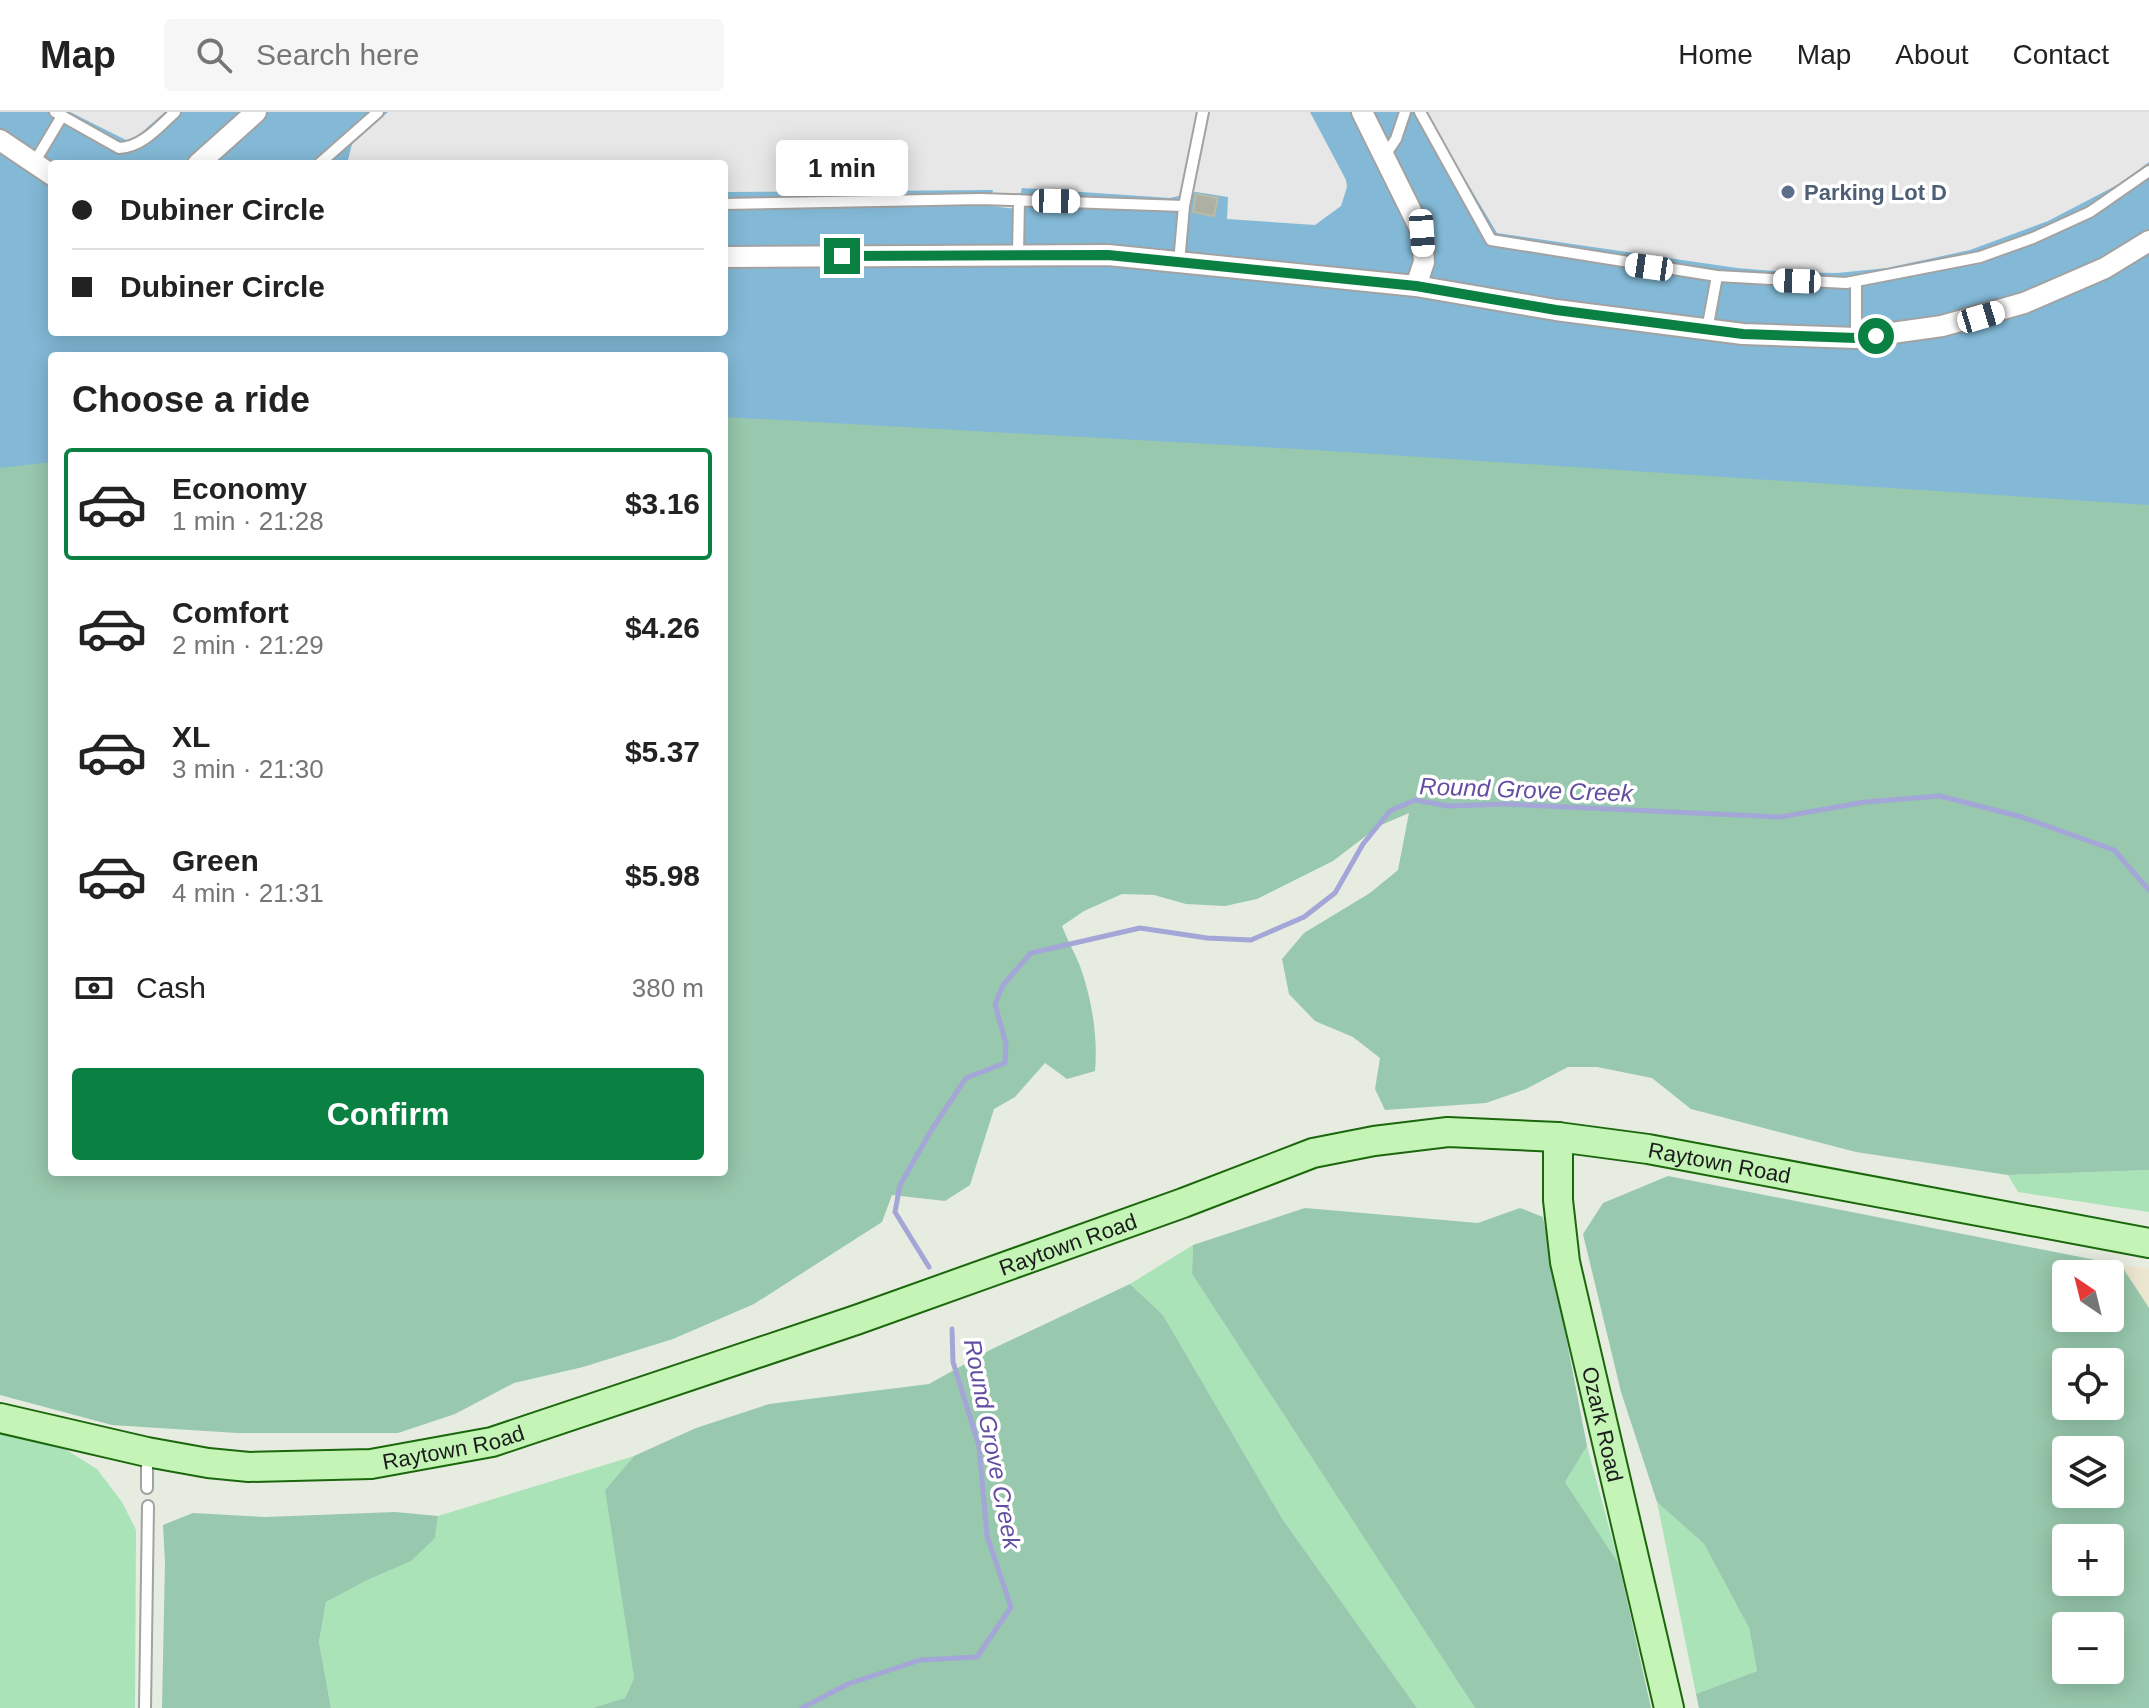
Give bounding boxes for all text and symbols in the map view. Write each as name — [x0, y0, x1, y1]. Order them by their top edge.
search box — [164, 19, 724, 91]
icon: search — [192, 33, 236, 77]
text: Map — [40, 34, 116, 76]
text: Search here — [256, 38, 419, 71]
text: Home — [1678, 39, 1753, 70]
text: Map — [1797, 39, 1851, 70]
text: About — [1895, 39, 1969, 70]
text: Contact — [2013, 39, 2109, 70]
callout: 1 min — [776, 140, 908, 196]
text: 1 min — [808, 153, 876, 183]
place label: Parking Lot D — [1804, 180, 1947, 205]
marker: Parking Lot D — [1779, 183, 1797, 201]
car — [1032, 189, 1080, 213]
text: Dubiner Circle — [120, 193, 325, 226]
car — [1408, 208, 1436, 258]
route end — [824, 238, 860, 274]
car — [1624, 252, 1674, 282]
car — [1773, 268, 1821, 294]
text: Dubiner Circle — [120, 270, 325, 303]
car — [1955, 299, 2007, 335]
route start — [1858, 318, 1894, 354]
text: Choose a ride — [72, 379, 310, 420]
icon: car — [76, 468, 148, 540]
text: Economy — [172, 472, 307, 505]
text: $3.16 — [625, 487, 700, 520]
text: 1 min · 21:28 — [172, 506, 324, 536]
icon: car — [76, 592, 148, 664]
text: Comfort — [172, 596, 289, 629]
text: $4.26 — [625, 611, 700, 644]
text: 2 min · 21:29 — [172, 630, 324, 660]
icon: car — [76, 716, 148, 788]
text: XL — [172, 720, 210, 753]
text: $5.37 — [625, 735, 700, 768]
text: 3 min · 21:30 — [172, 754, 324, 784]
water label: Round Grove Creek — [1419, 772, 1635, 807]
icon: car — [76, 840, 148, 912]
text: Green — [172, 844, 259, 877]
text: $5.98 — [625, 859, 700, 892]
text: 4 min · 21:31 — [172, 878, 324, 908]
icon: cash — [72, 966, 116, 1010]
text: Cash — [136, 971, 206, 1004]
text: 380 m — [632, 973, 704, 1003]
button: Confirm — [72, 1068, 704, 1160]
street label: Raytown Road — [1646, 1137, 1793, 1189]
street label: Raytown Road — [996, 1209, 1140, 1281]
north arrow — [2052, 1260, 2124, 1332]
map controls — [2052, 1260, 2124, 1684]
water label: Round Grove Creek — [959, 1337, 1026, 1553]
button: locate — [2052, 1348, 2124, 1420]
street label: Ozark Road — [1577, 1364, 1628, 1484]
street label: Raytown Road — [380, 1420, 528, 1475]
button: layers — [2052, 1436, 2124, 1508]
button: + — [2052, 1524, 2124, 1596]
button: − — [2052, 1612, 2124, 1684]

